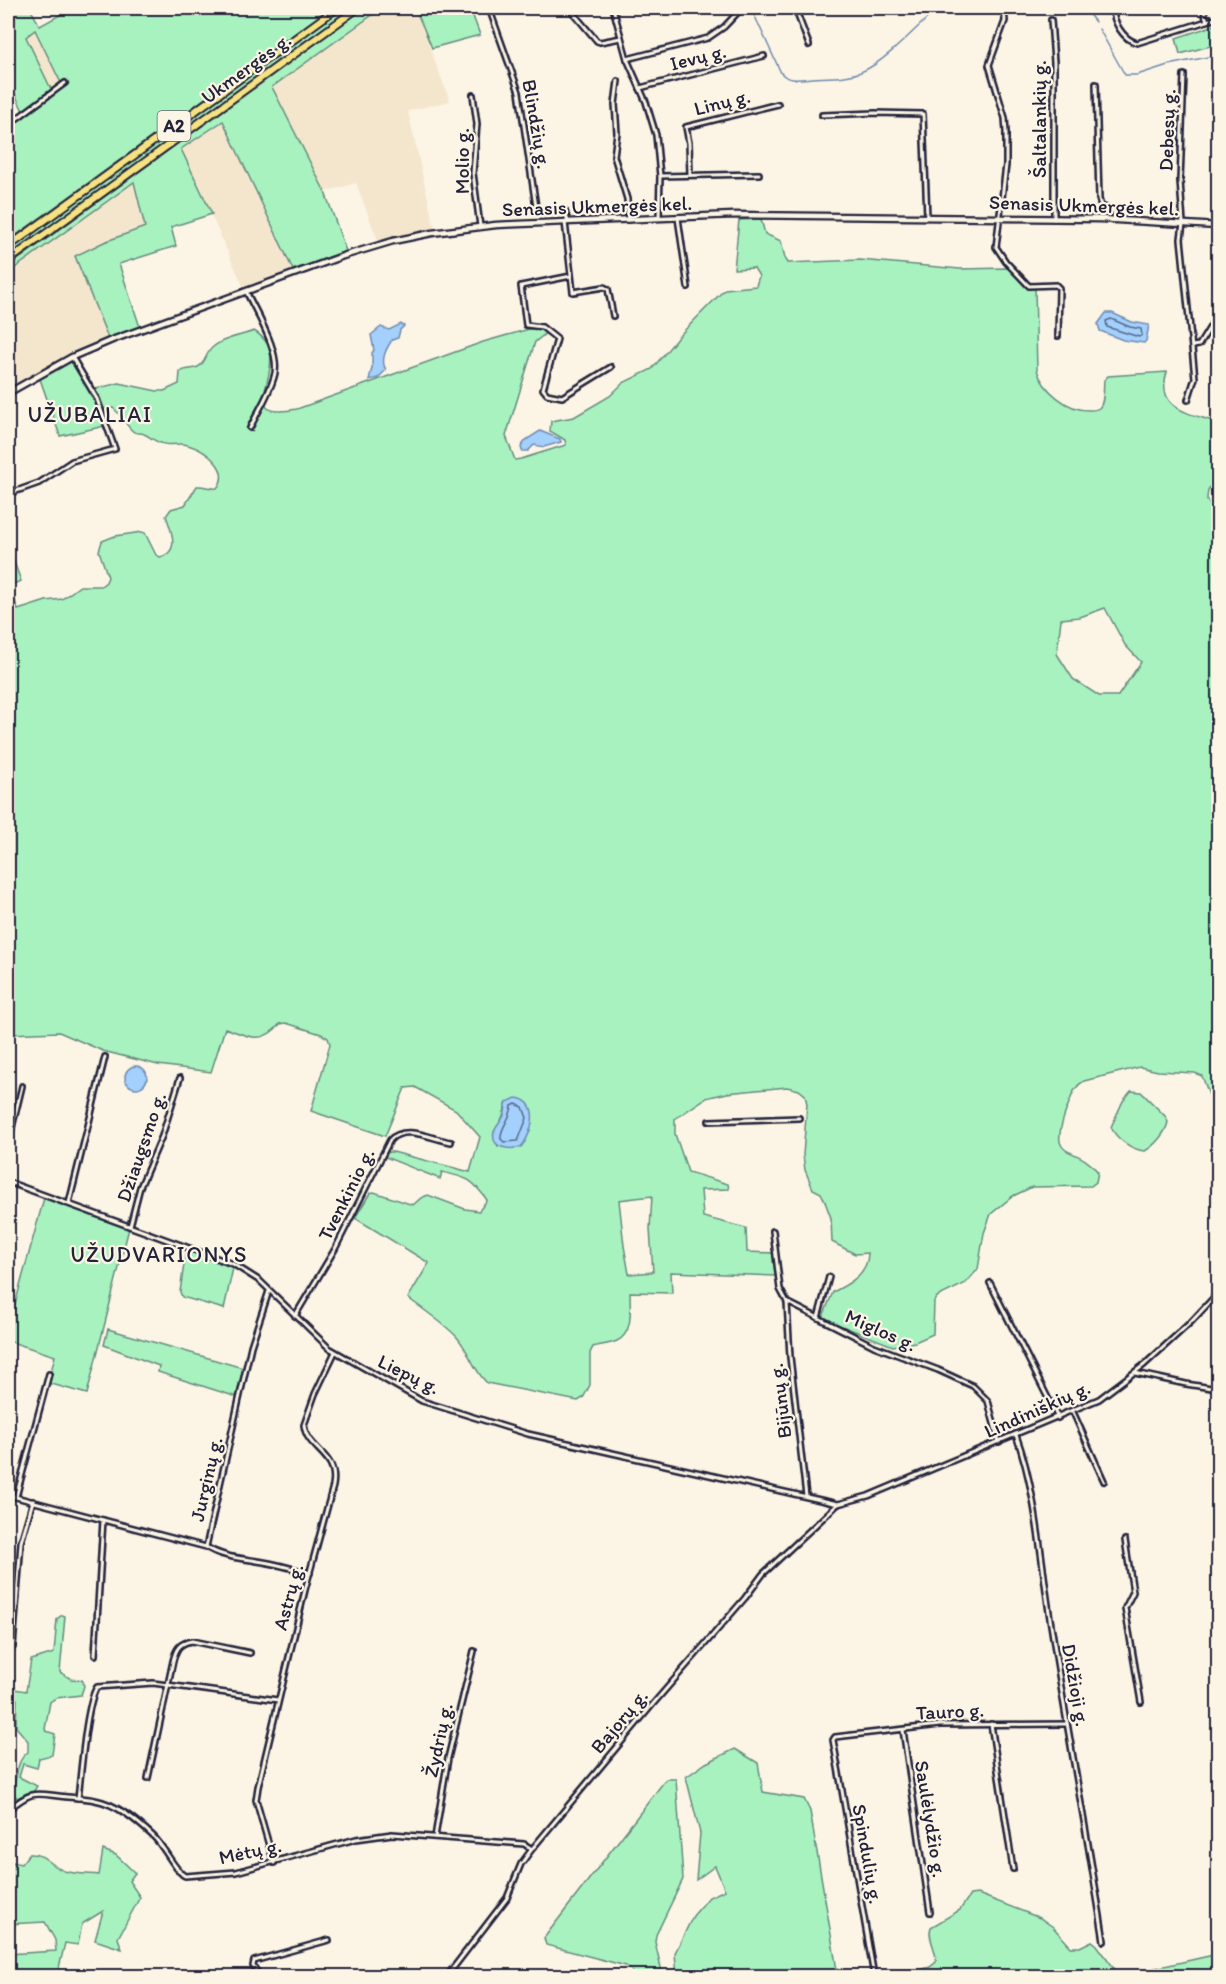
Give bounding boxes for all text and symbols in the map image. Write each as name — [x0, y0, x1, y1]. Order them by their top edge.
street label: Ukmergės g. — [196, 27, 296, 109]
street label: Ievų g. — [667, 38, 729, 76]
street label: Šaltalankių g. — [1027, 60, 1051, 178]
street label: Blindžių g. — [517, 77, 557, 171]
street label: Linų g. — [691, 83, 753, 121]
street label: Debesų g. — [1154, 88, 1180, 172]
road number: A2 — [158, 111, 190, 141]
street label: Molio g. — [450, 128, 474, 194]
street label: Senasis Ukmergės kel. — [989, 190, 1179, 220]
street label: Senasis Ukmergės kel. — [502, 191, 692, 221]
district label: UŽUBALIAI — [27, 401, 153, 428]
street label: Džiaugsmo g. — [111, 1089, 171, 1205]
street label: Tvenkinio g. — [313, 1144, 379, 1244]
district label: UŽUDVARIONYS — [70, 1241, 248, 1268]
street label: Miglos g. — [842, 1304, 920, 1356]
street label: Liepų g. — [374, 1349, 444, 1399]
street label: Bijūnų g. — [763, 1362, 797, 1440]
street label: Lindiniškių g. — [980, 1375, 1094, 1443]
street label: Jurginų g. — [185, 1434, 227, 1524]
street label: Astrų g. — [268, 1561, 308, 1633]
street label: Didžioji g. — [1057, 1642, 1095, 1728]
street label: Bajorų g. — [585, 1684, 653, 1758]
street label: Tauro g. — [915, 1697, 985, 1725]
street label: Žydrių g. — [418, 1701, 458, 1779]
street label: Saulėlydžio g. — [910, 1759, 952, 1879]
street label: Spindulių g. — [847, 1802, 889, 1906]
street label: Mėtų g. — [216, 1833, 284, 1869]

